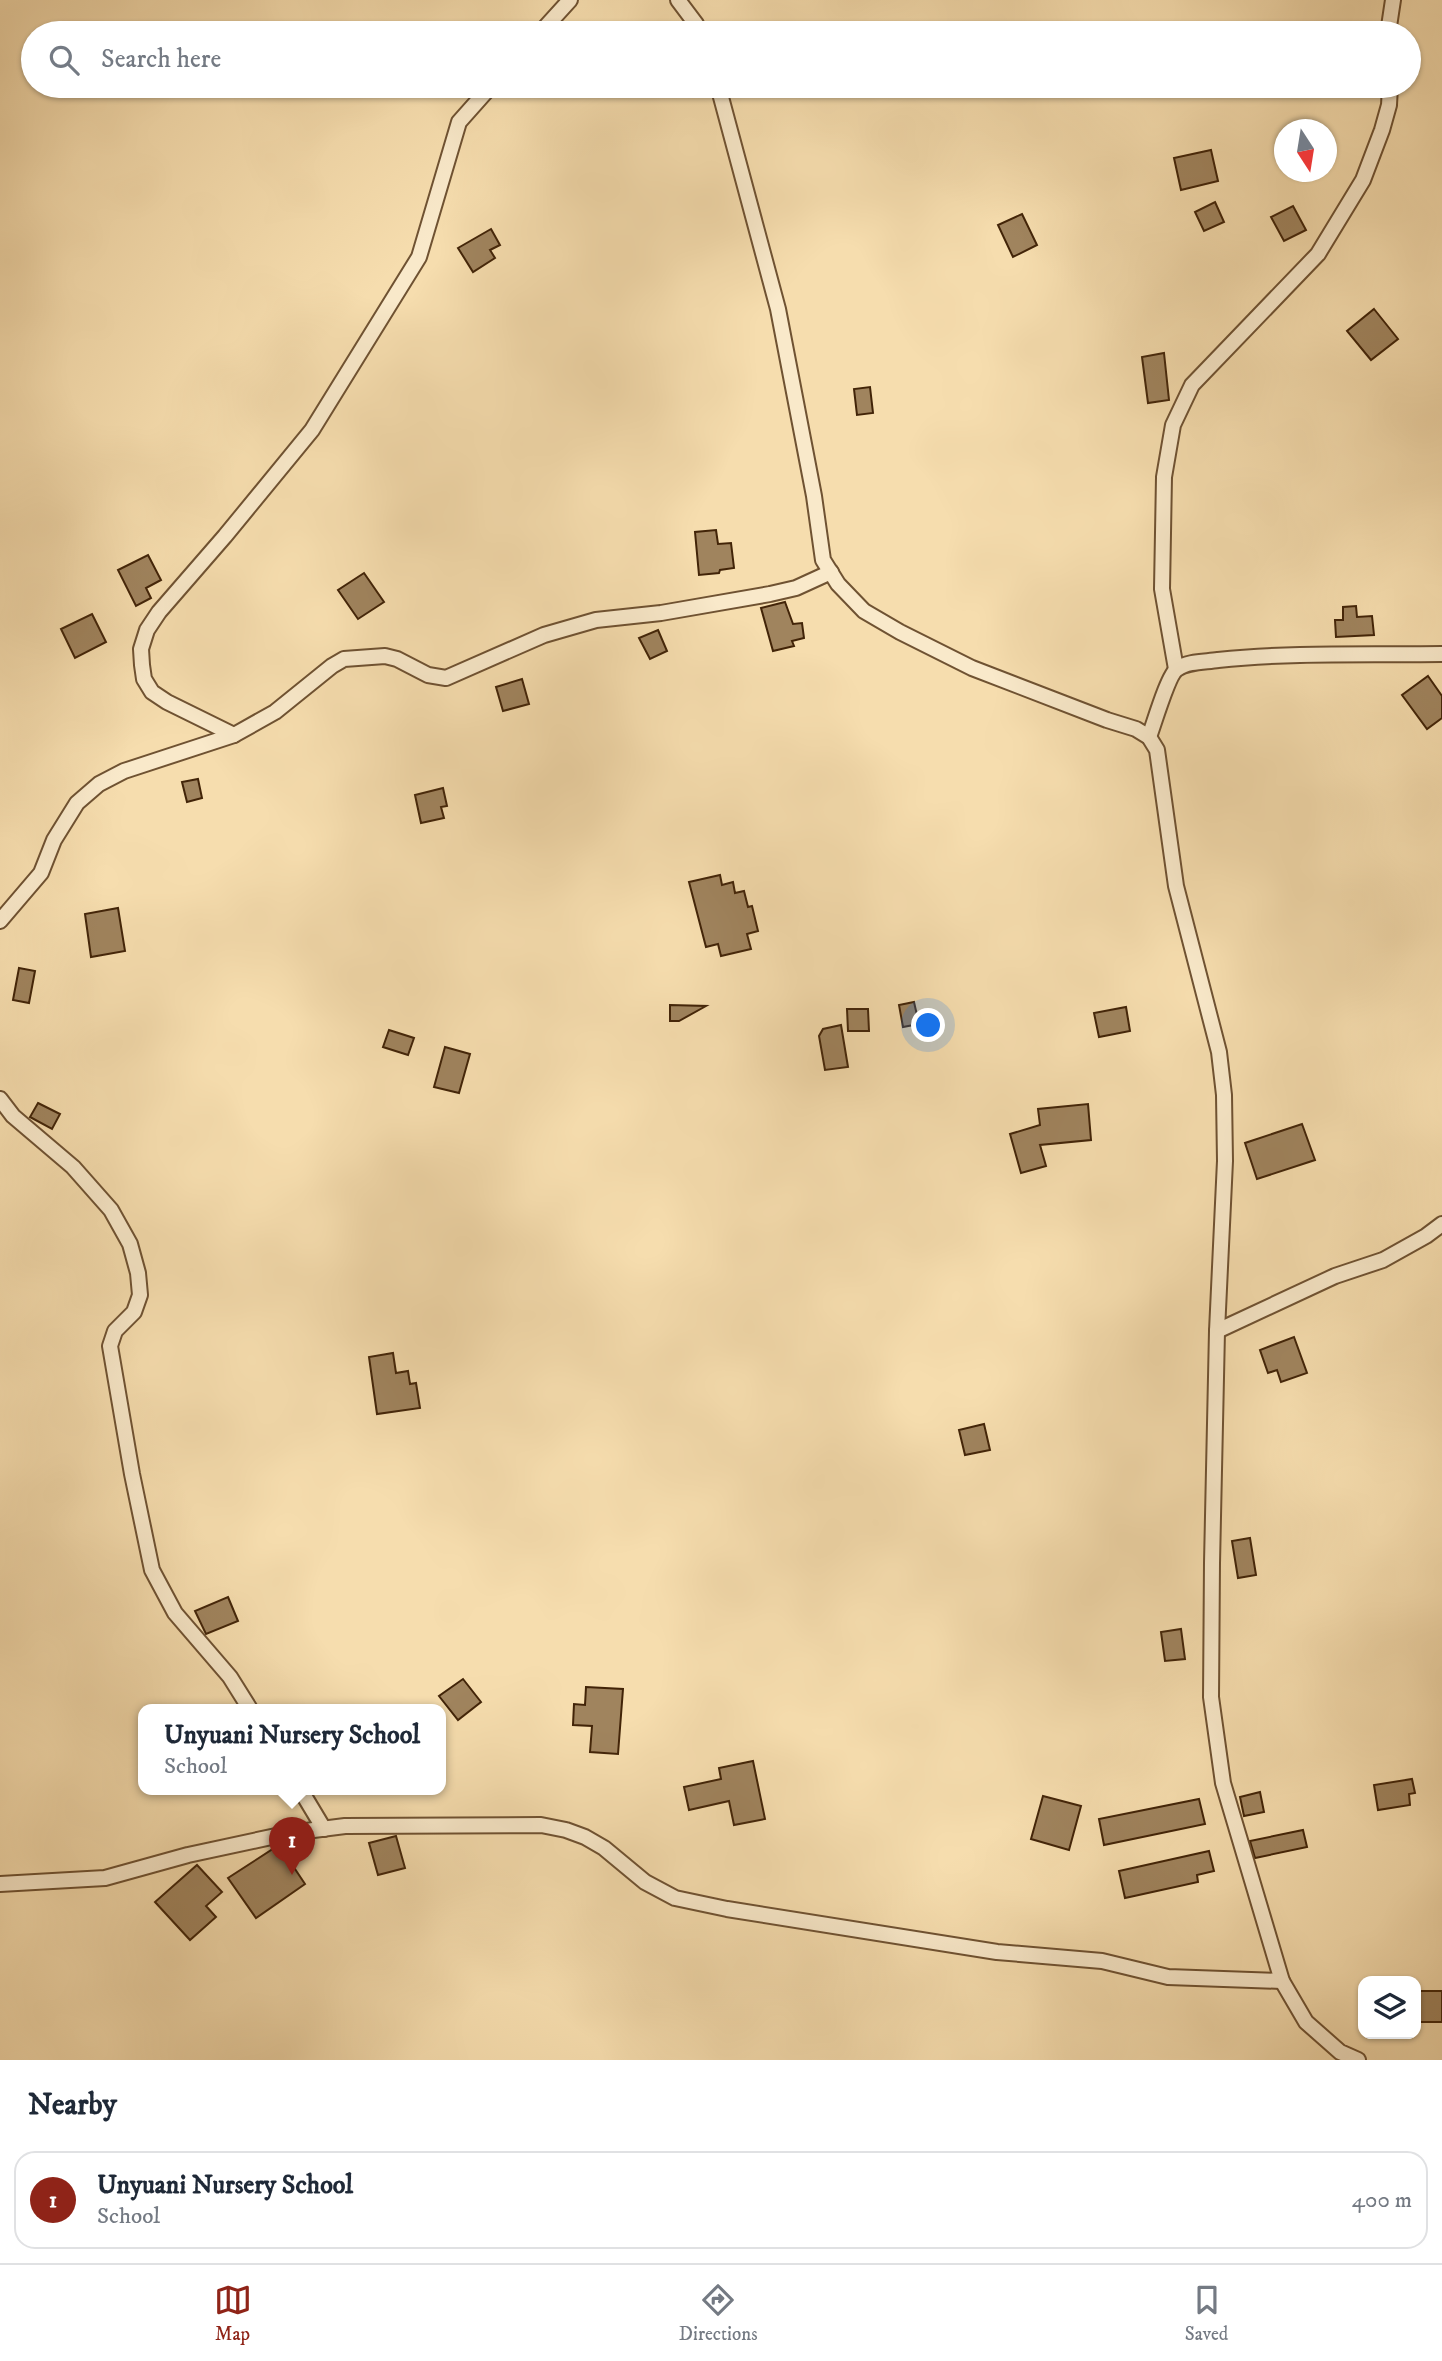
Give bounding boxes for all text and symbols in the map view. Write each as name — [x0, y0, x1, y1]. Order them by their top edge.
search box — [21, 21, 1421, 98]
icon: search — [45, 41, 83, 79]
text: Search here — [101, 43, 221, 76]
north arrow — [1274, 119, 1337, 182]
your location — [911, 1008, 945, 1042]
popup — [138, 1704, 446, 1795]
text: Unyuani Nursery School — [164, 1719, 420, 1752]
text: School — [164, 1752, 227, 1781]
pin: 1 — [269, 1817, 315, 1875]
map controls — [1358, 1976, 1421, 2039]
button: layers — [1358, 1976, 1421, 2039]
text: Nearby — [28, 2087, 117, 2124]
text: Unyuani Nursery School — [97, 2169, 353, 2202]
text: 1 — [49, 2186, 57, 2215]
text: 400 m — [1352, 2186, 1412, 2215]
text: School — [97, 2202, 160, 2231]
tab: Map — [214, 2281, 252, 2346]
tab: Directions — [679, 2281, 758, 2346]
tab: Saved — [1185, 2281, 1228, 2346]

